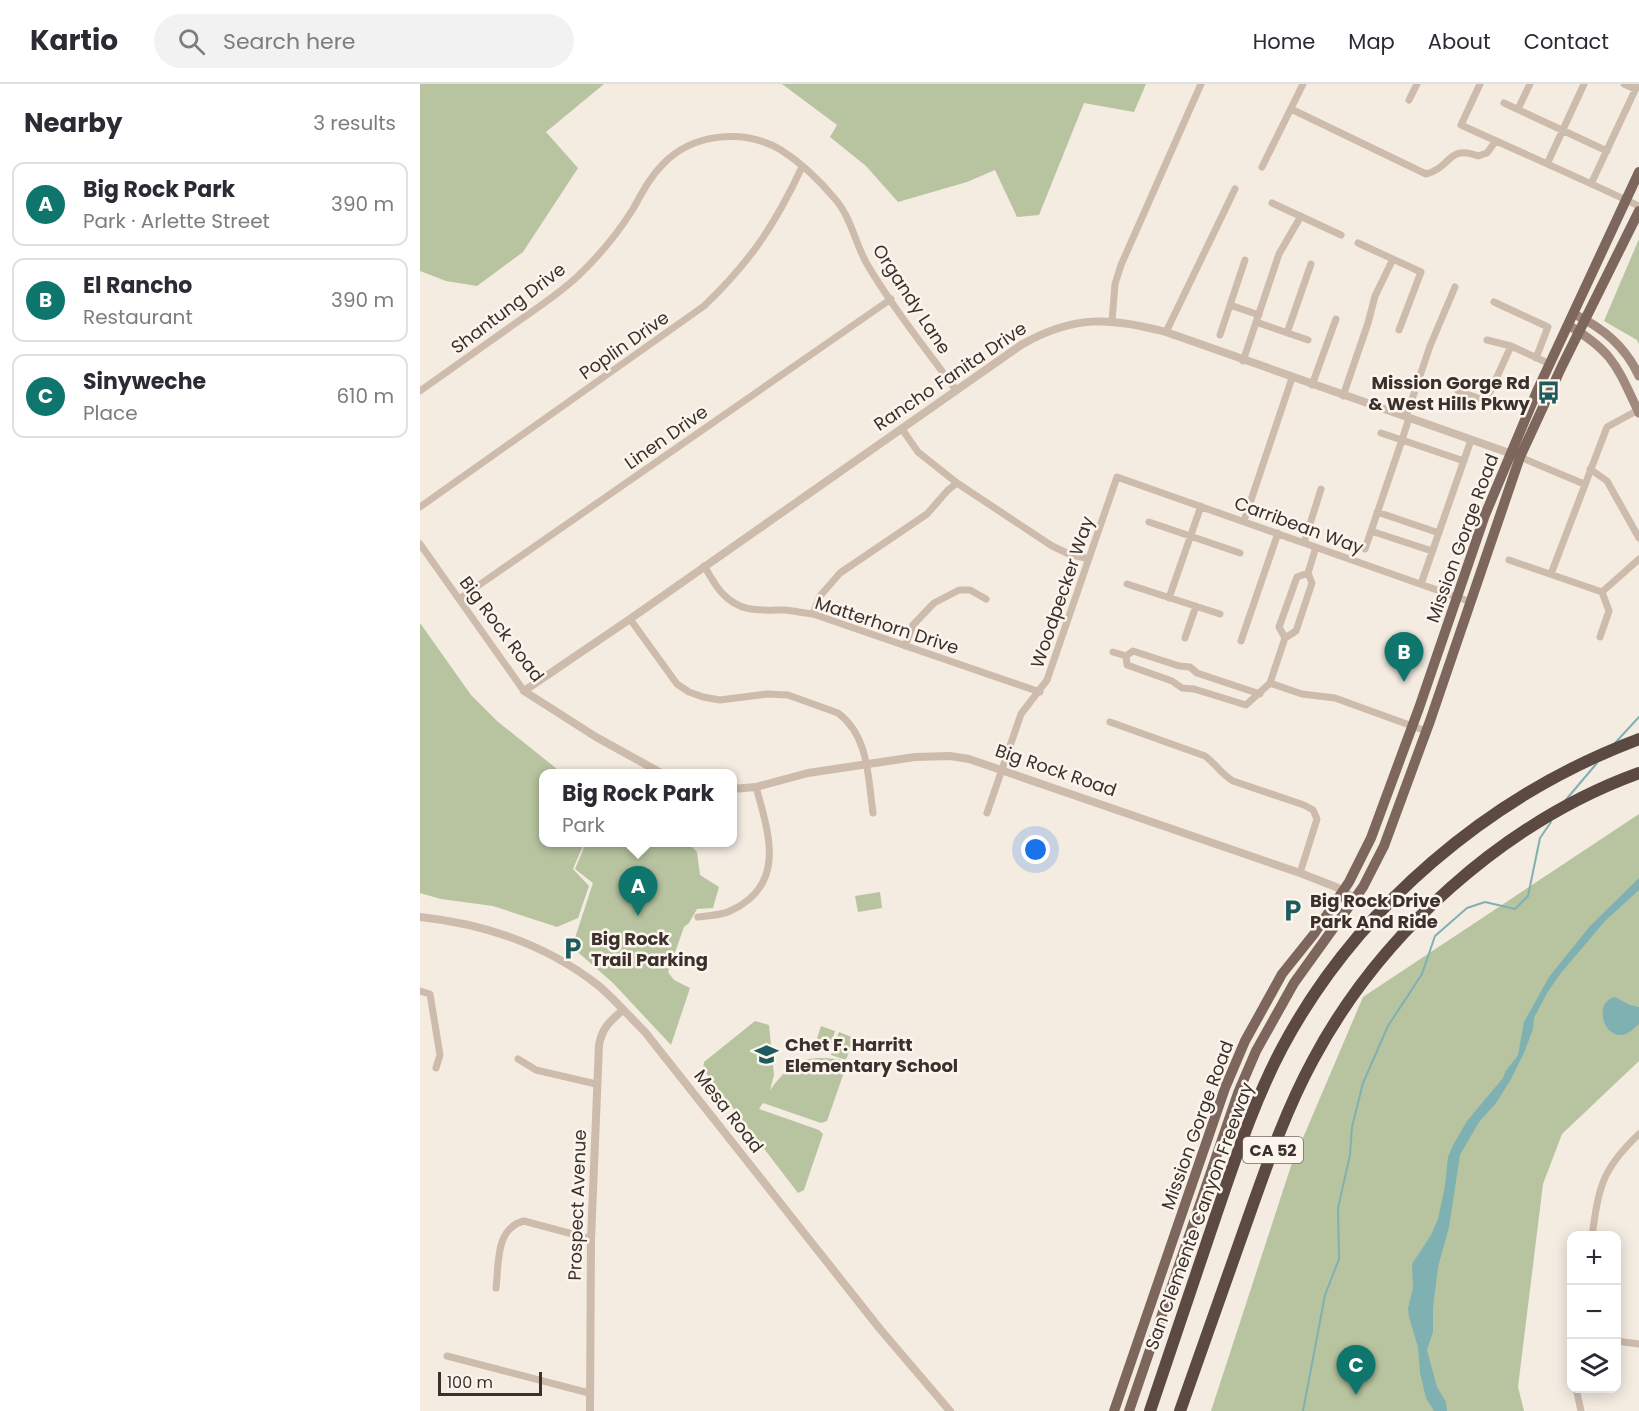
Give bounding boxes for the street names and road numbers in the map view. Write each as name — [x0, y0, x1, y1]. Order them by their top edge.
street label: Organdy Lane — [867, 239, 957, 359]
street label: Shantung Drive — [446, 257, 570, 359]
street label: Poplin Drive — [574, 305, 674, 385]
street label: Rancho Fanita Drive — [869, 316, 1031, 436]
street label: Linen Drive — [619, 399, 713, 475]
street label: Mission Gorge Road — [1420, 450, 1504, 626]
street label: Carribean Way — [1231, 490, 1367, 560]
street label: Woodpecker Way — [1024, 513, 1100, 671]
street label: Big Rock Road — [454, 571, 550, 687]
street label: Matterhorn Drive — [812, 590, 962, 660]
street label: Big Rock Road — [992, 738, 1120, 802]
street label: Mission Gorge Road — [1155, 1037, 1239, 1213]
street label: Mesa Road — [688, 1064, 770, 1158]
street label: San Clemente Canyon Freeway — [1139, 1079, 1259, 1353]
street label: Prospect Avenue — [562, 1129, 592, 1281]
road number: CA 52 — [1243, 1137, 1303, 1163]

